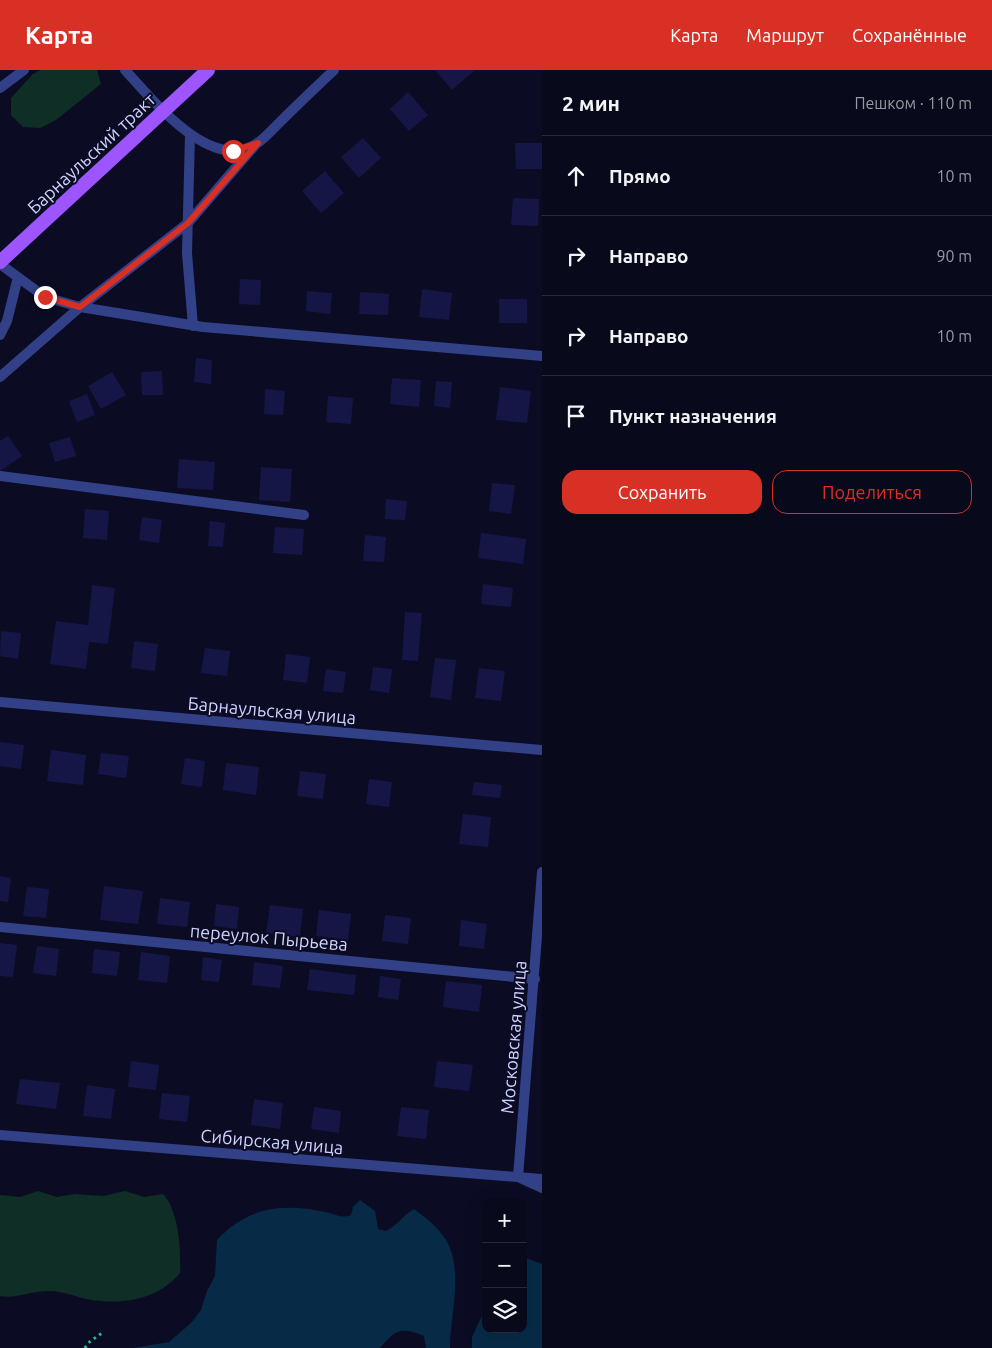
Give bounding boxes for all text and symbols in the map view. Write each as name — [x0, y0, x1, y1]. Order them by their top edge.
text: Карта — [25, 22, 93, 49]
text: Карта — [670, 25, 718, 45]
text: Маршрут — [746, 25, 824, 45]
text: Сохранённые — [852, 25, 967, 45]
street label: Барнаульский тракт — [23, 89, 159, 217]
text: 2 мин — [562, 91, 620, 115]
text: Пешком · 110 m — [854, 94, 972, 112]
route start — [222, 140, 245, 163]
icon: ahead — [562, 162, 590, 190]
text: Прямо — [609, 165, 671, 187]
text: 10 m — [936, 167, 972, 185]
icon: right — [562, 242, 590, 270]
text: Направо — [609, 245, 689, 267]
text: 90 m — [936, 247, 972, 265]
route end — [34, 286, 57, 309]
icon: right — [562, 322, 590, 350]
text: Направо — [609, 325, 689, 347]
text: 10 m — [936, 327, 972, 345]
icon: arrive — [562, 402, 590, 430]
text: Пункт назначения — [609, 405, 777, 427]
button: Сохранить — [562, 470, 762, 514]
button: Поделиться — [772, 470, 972, 514]
street label: Барнаульская улица — [187, 693, 357, 727]
street label: переулок Пырьева — [189, 920, 349, 954]
street label: Московская улица — [496, 959, 530, 1115]
street label: Сибирская улица — [200, 1125, 344, 1157]
map controls — [482, 1198, 527, 1333]
button: + — [482, 1198, 527, 1243]
button: − — [482, 1243, 527, 1288]
button: layers — [482, 1288, 527, 1333]

